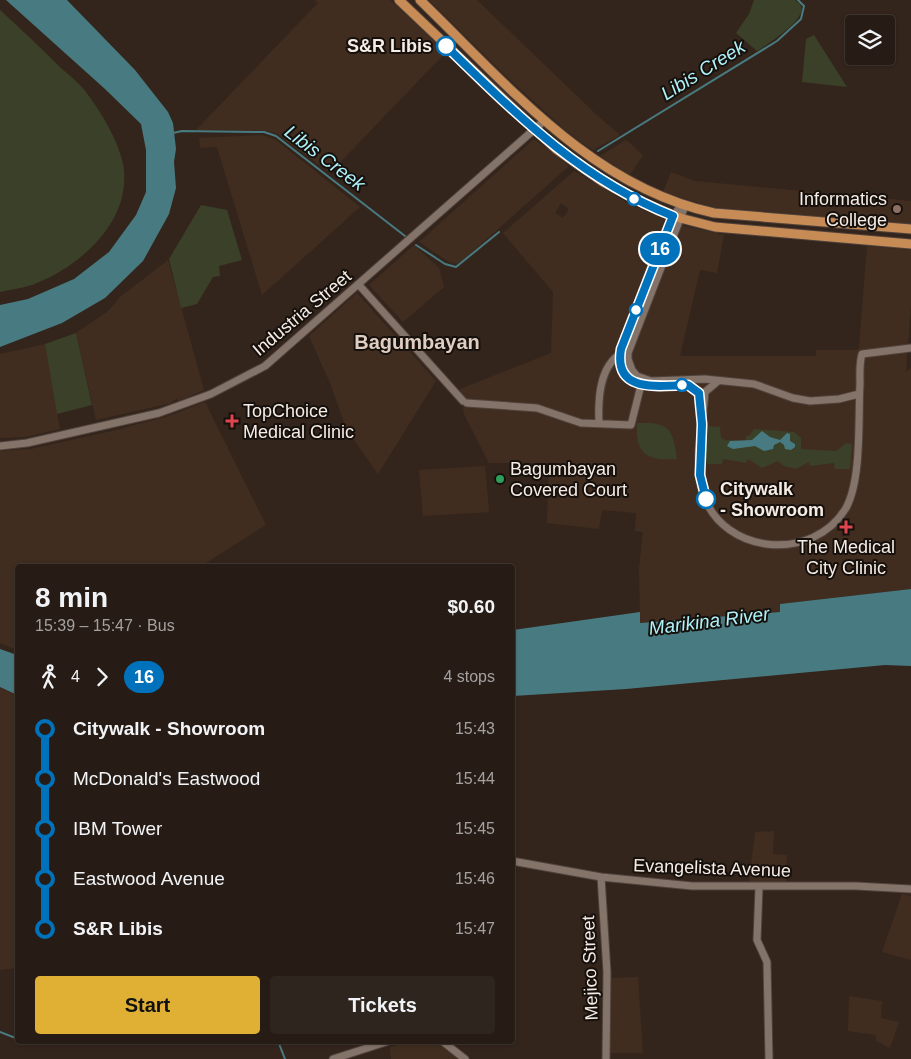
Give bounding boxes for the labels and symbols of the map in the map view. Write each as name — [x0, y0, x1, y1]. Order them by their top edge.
water label: Libis Creek — [657, 35, 750, 104]
place label: S&R Libis — [347, 36, 432, 56]
marker: S&R Libis — [436, 36, 456, 56]
water label: Libis Creek — [281, 121, 370, 196]
place label: Informatics College — [799, 189, 887, 230]
unlabelled marker — [627, 192, 641, 206]
marker: Informatics College — [891, 203, 903, 215]
line badge: 16 — [638, 233, 682, 265]
street label: Industria Street — [249, 266, 355, 360]
unlabelled marker — [629, 303, 643, 317]
district label: Bagumbayan — [354, 331, 480, 353]
unlabelled marker — [675, 378, 689, 392]
place label: TopChoice Medical Clinic — [243, 401, 354, 442]
marker: TopChoice Medical Clinic — [225, 414, 239, 428]
place label: Bagumbayan Covered Court — [510, 459, 627, 500]
marker: Bagumbayan Covered Court — [494, 473, 506, 485]
place label: Citywalk - Showroom — [720, 479, 824, 520]
marker: Citywalk - Showroom — [696, 489, 716, 509]
marker: The Medical City Clinic — [839, 520, 853, 534]
place label: The Medical City Clinic — [797, 537, 895, 578]
water label: Marikina River — [647, 603, 771, 639]
street label: Evangelista Avenue — [633, 855, 791, 881]
street label: Mejico Street — [578, 915, 602, 1021]

